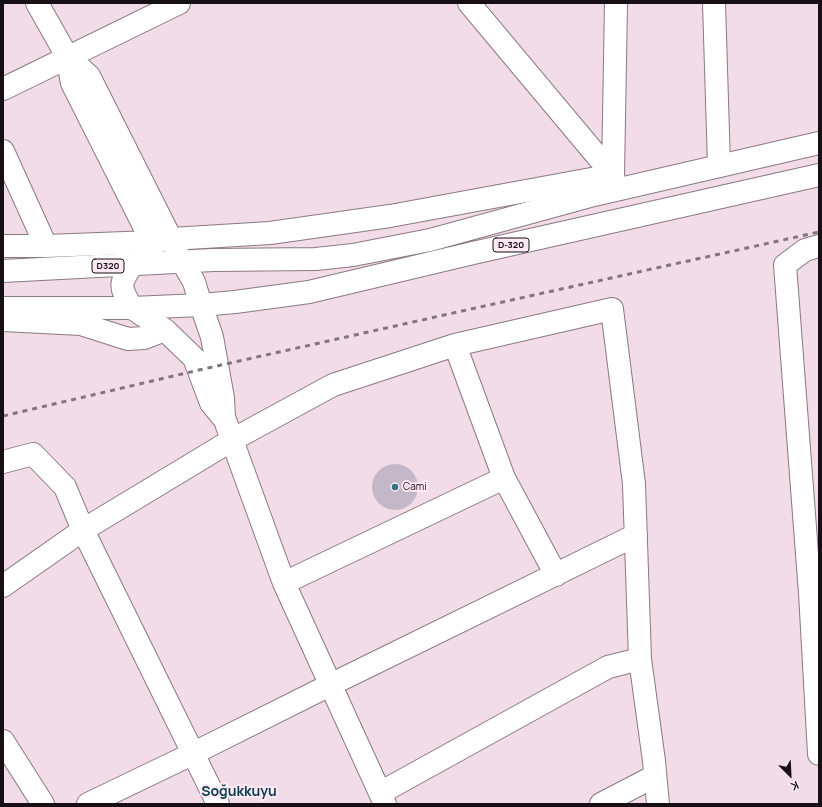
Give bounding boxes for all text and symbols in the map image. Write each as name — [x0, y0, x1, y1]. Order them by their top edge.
road number: D-320 — [493, 238, 529, 252]
road number: D320 — [92, 259, 124, 273]
place label: Cami — [403, 481, 427, 493]
marker: Cami — [390, 482, 400, 492]
north arrow — [770, 755, 810, 795]
text: K — [789, 778, 801, 795]
district label: Soğukkuyu — [201, 784, 277, 800]

